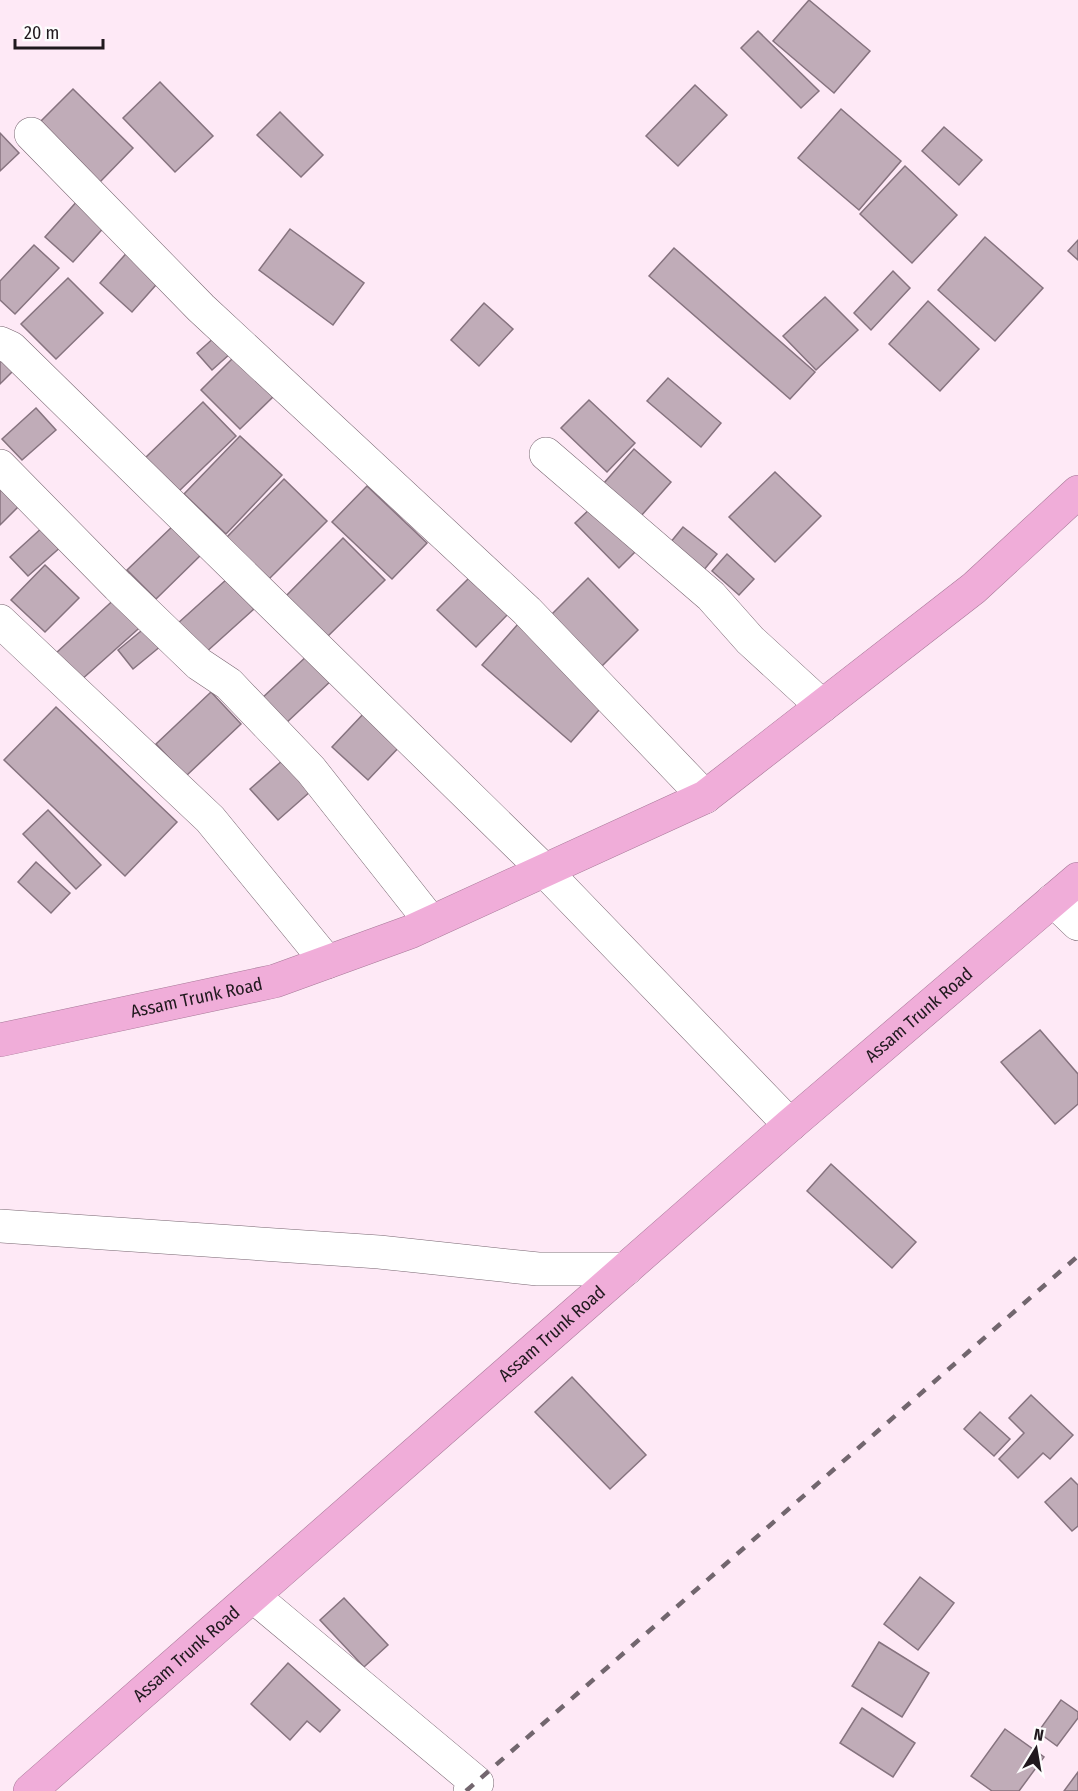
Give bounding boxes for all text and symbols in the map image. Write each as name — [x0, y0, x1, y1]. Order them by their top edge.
scale bar — [15, 12, 104, 50]
text: 20 m — [24, 22, 59, 44]
street label: Assam Trunk Road — [861, 963, 977, 1067]
street label: Assam Trunk Road — [128, 973, 265, 1023]
street label: Assam Trunk Road — [494, 1281, 610, 1386]
street label: Assam Trunk Road — [129, 1601, 244, 1706]
north arrow — [1006, 1719, 1066, 1779]
text: N — [1032, 1725, 1045, 1745]

